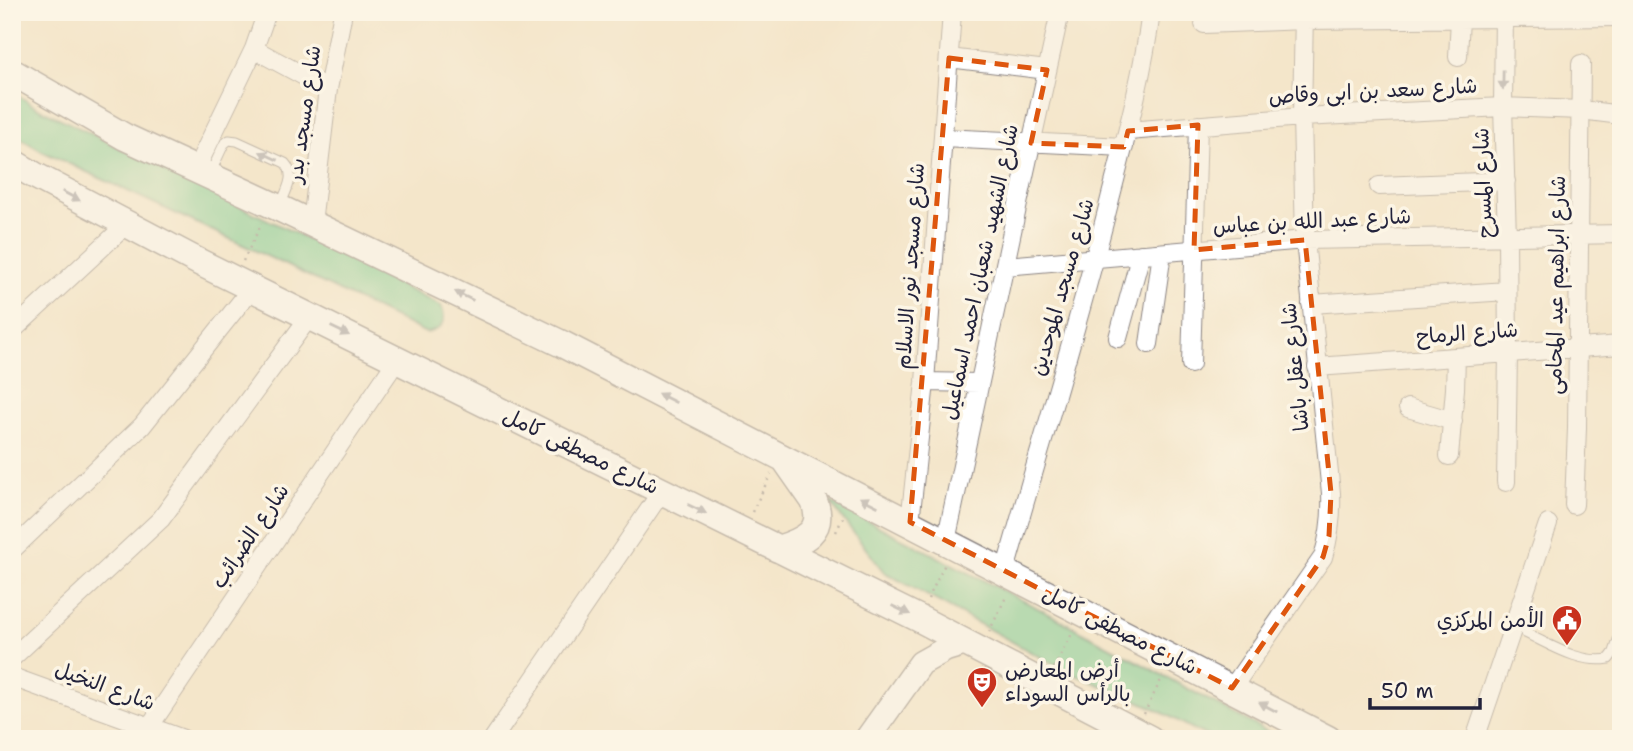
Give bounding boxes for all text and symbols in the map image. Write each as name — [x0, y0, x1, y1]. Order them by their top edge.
street label: شارع مسجد بدر — [280, 43, 328, 187]
one-way arrow — [1497, 70, 1509, 92]
street label: شارع سعد بن ابى وقاص — [1268, 72, 1478, 111]
street label: شارع الشهيد شعبان احمد اسماعيل — [935, 122, 1026, 423]
street label: شارع المسرح — [1467, 127, 1500, 239]
one-way arrow — [258, 150, 279, 161]
street label: شارع مسجد نور الاسلام — [889, 162, 933, 370]
street label: شارع ابراهيم عيد المحامى — [1540, 175, 1574, 395]
one-way arrow — [62, 189, 82, 201]
street label: شارع مسجد الموحدين — [1023, 195, 1102, 379]
street label: شارع عبد الله بن عباس — [1212, 202, 1412, 241]
one-way arrow — [454, 290, 474, 301]
street label: شارع عقل باشا — [1274, 301, 1317, 433]
street label: شارع الرماح — [1415, 315, 1519, 352]
one-way arrow — [330, 326, 350, 337]
one-way arrow — [657, 392, 677, 403]
street label: شارع مصطفى كامل — [498, 401, 664, 502]
street label: شارع الضرائب — [205, 478, 296, 595]
one-way arrow — [859, 496, 879, 507]
one-way arrow — [688, 502, 708, 514]
street label: شارع مصطفى كامل — [1037, 579, 1202, 682]
public building icon: الأمن المركزي — [1550, 603, 1584, 647]
one-way arrow — [891, 604, 911, 615]
place label: الأمن المركزي — [1437, 606, 1544, 635]
street label: شارع النخيل — [51, 655, 159, 718]
place label: أرض المعارض بالرأس السوداء — [1005, 656, 1131, 708]
theatre icon: أرض المعارض بالرأس السوداء — [965, 665, 999, 709]
scale bar — [1370, 667, 1481, 711]
text: 50 m — [1381, 677, 1434, 705]
one-way arrow — [1258, 701, 1277, 713]

